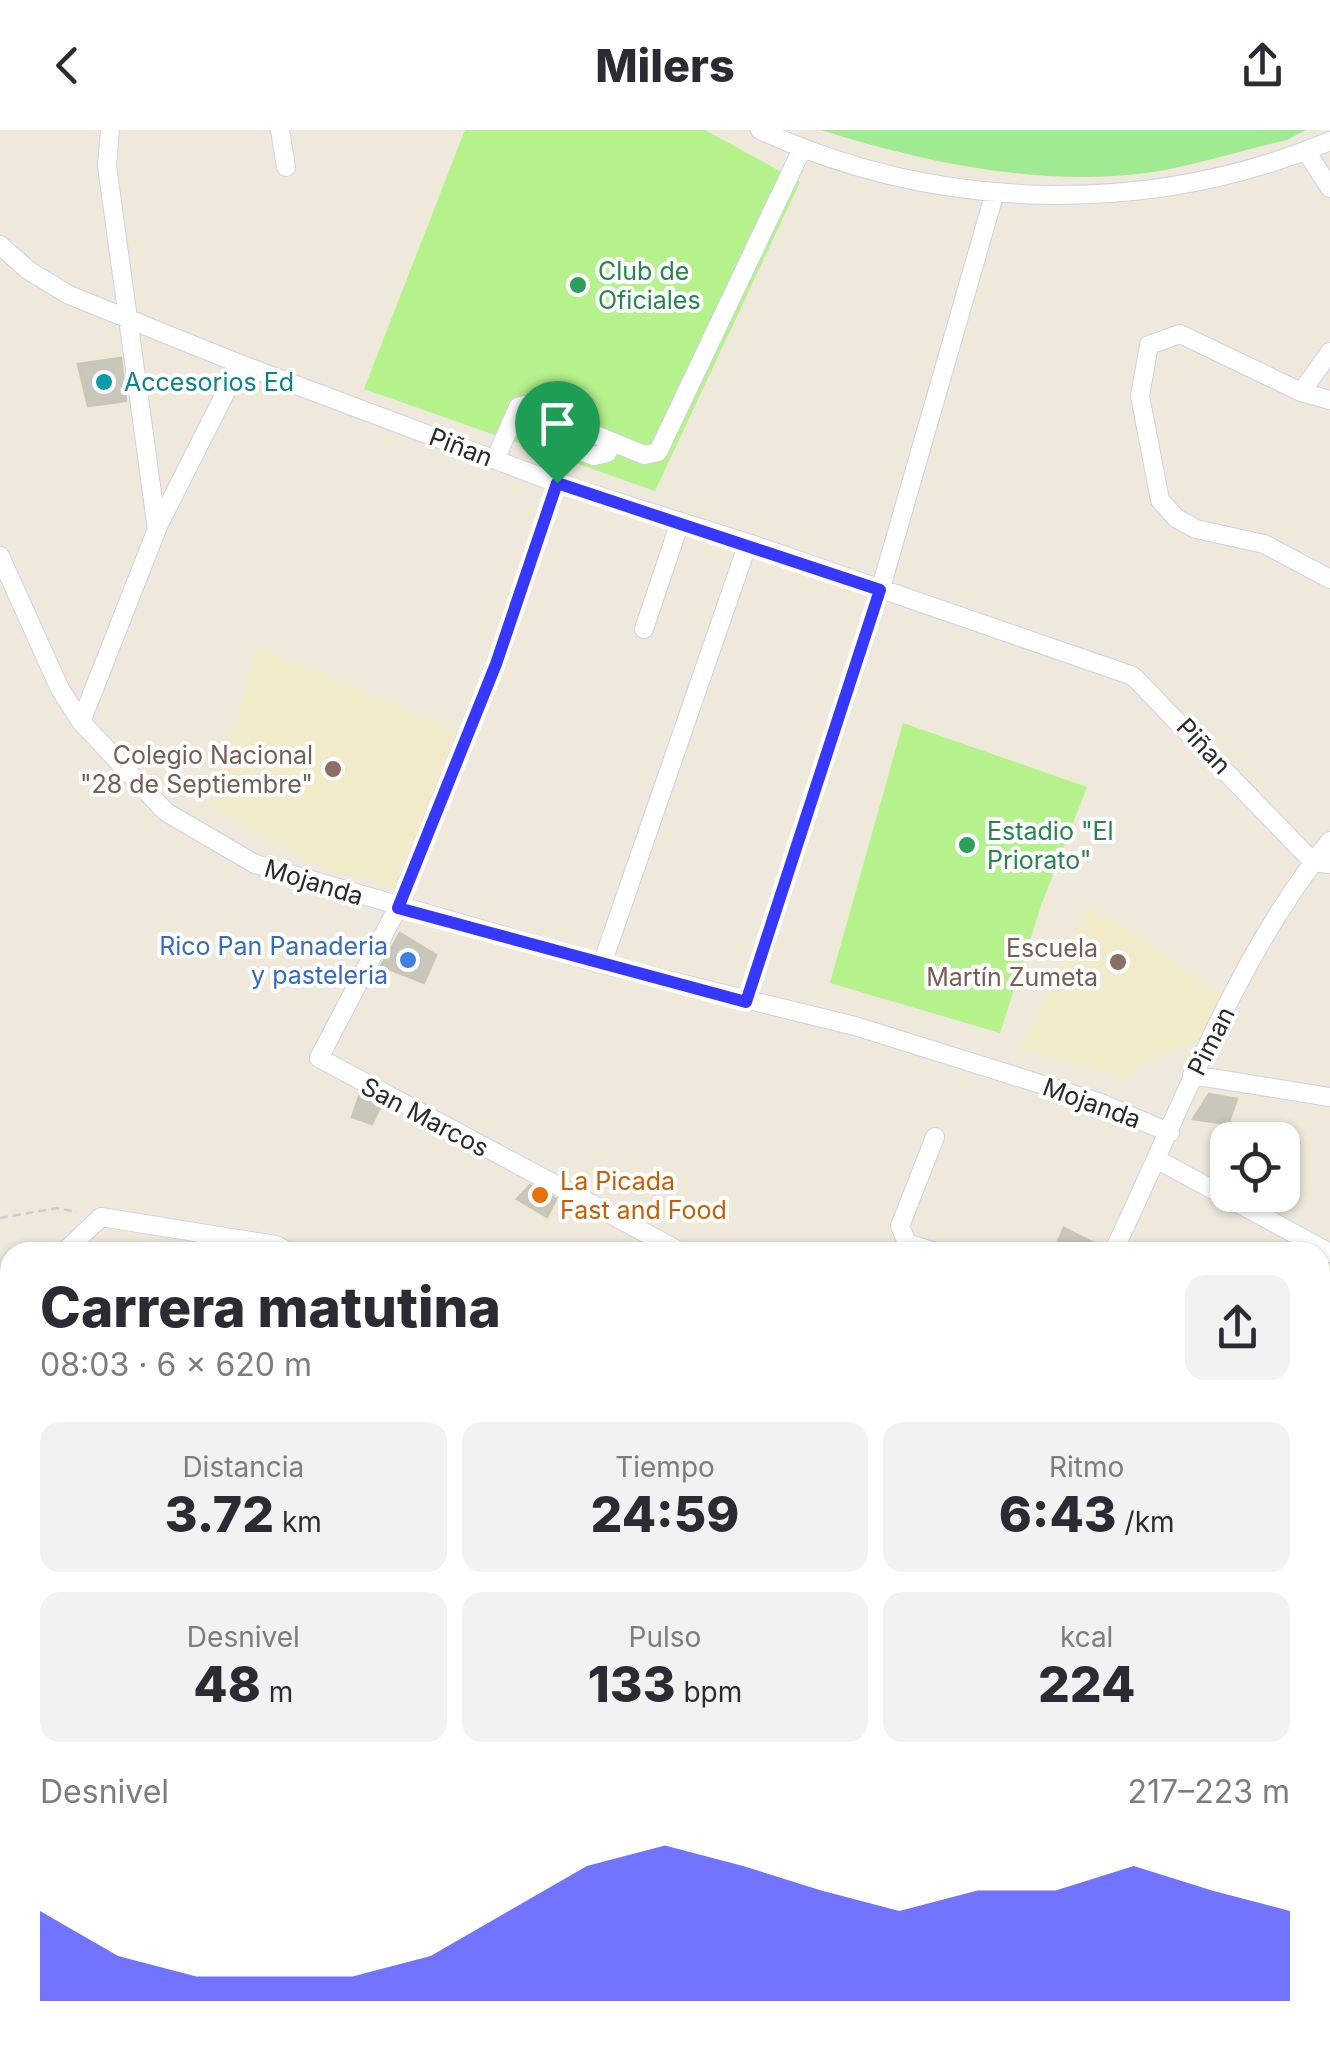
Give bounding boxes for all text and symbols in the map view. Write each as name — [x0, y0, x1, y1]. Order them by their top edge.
icon: back — [40, 38, 95, 93]
text: Milers — [595, 38, 735, 93]
icon: share — [1235, 38, 1290, 93]
place label: Club de Oficiales — [598, 256, 701, 315]
marker: Club de Oficiales — [567, 274, 589, 296]
place label: Accesorios Ed — [124, 367, 294, 397]
marker: Accesorios Ed — [93, 371, 115, 393]
pin — [515, 381, 600, 484]
icon: arrive — [530, 396, 585, 451]
street label: Piñan — [425, 421, 497, 473]
street label: Piñan — [1171, 712, 1237, 780]
place label: Colegio Nacional "28 de Septiembre" — [80, 740, 313, 799]
marker: Colegio Nacional "28 de Septiembre" — [322, 758, 344, 780]
place label: Estadio "El Priorato" — [987, 816, 1114, 875]
marker: Estadio "El Priorato" — [956, 834, 978, 856]
street label: Mojanda — [261, 853, 367, 911]
place label: Rico Pan Panaderia y pasteleria — [159, 931, 388, 990]
place label: Escuela Martín Zumeta — [926, 933, 1098, 992]
marker: Rico Pan Panaderia y pasteleria — [397, 949, 419, 971]
marker: Escuela Martín Zumeta — [1107, 951, 1129, 973]
street label: Piman — [1181, 1002, 1241, 1080]
street label: San Marcos — [356, 1071, 494, 1163]
street label: Mojanda — [1039, 1071, 1145, 1135]
map controls — [1210, 1122, 1300, 1212]
button: locate — [1210, 1122, 1300, 1212]
place label: La Picada Fast and Food — [560, 1166, 727, 1225]
marker: La Picada Fast and Food — [529, 1184, 551, 1206]
text: Carrera matutina — [40, 1274, 501, 1340]
button: share — [1185, 1275, 1290, 1380]
text: 08:03 · 6 × 620 m — [40, 1345, 312, 1384]
text: Distancia — [182, 1450, 304, 1484]
text: Tiempo — [615, 1450, 715, 1484]
text: Ritmo — [1049, 1450, 1124, 1484]
text: 3.72 — [165, 1484, 274, 1544]
text: 24:59 — [591, 1484, 739, 1544]
text: 6:43 — [999, 1484, 1117, 1544]
text: km — [274, 1505, 322, 1539]
text: /km — [1117, 1505, 1175, 1539]
text: Desnivel — [187, 1620, 300, 1654]
text: Pulso — [629, 1620, 701, 1654]
text: kcal — [1060, 1620, 1113, 1654]
text: 48 — [193, 1654, 261, 1714]
text: 133 — [588, 1654, 676, 1714]
text: 224 — [1038, 1654, 1135, 1714]
text: m — [261, 1675, 293, 1709]
text: bpm — [676, 1675, 742, 1709]
text: Desnivel — [40, 1772, 169, 1811]
text: 217–223 m — [1128, 1772, 1290, 1811]

